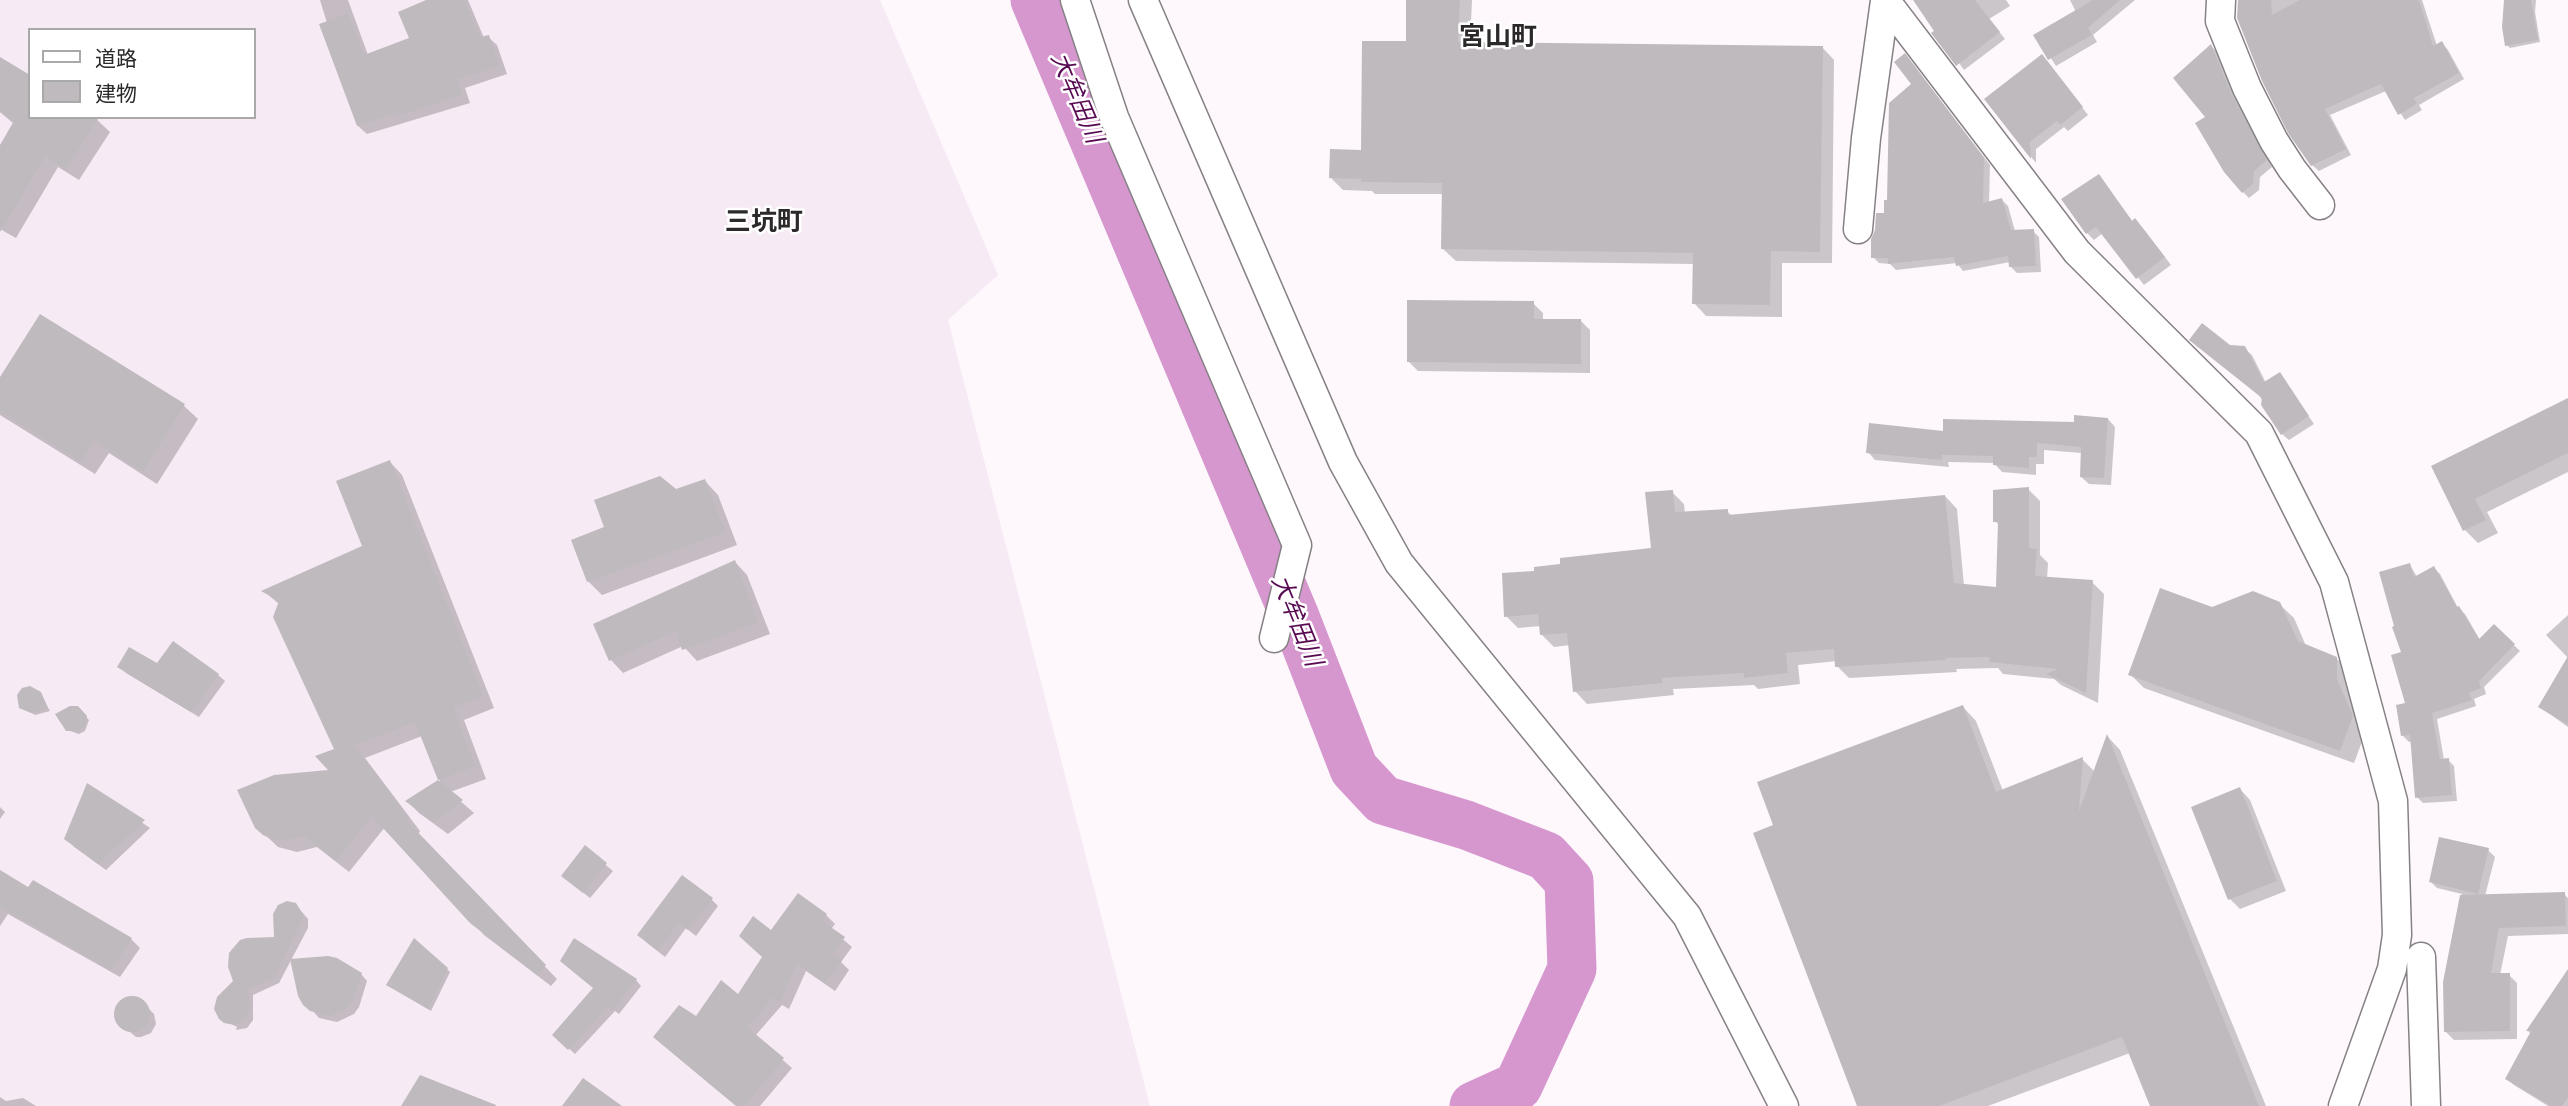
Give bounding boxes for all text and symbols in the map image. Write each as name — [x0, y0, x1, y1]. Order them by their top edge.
district label: 宮山町 — [1459, 22, 1537, 54]
legend — [28, 28, 256, 119]
text: 道路 — [95, 44, 137, 72]
water label: 大牟田川 — [1044, 48, 1108, 148]
text: 建物 — [95, 79, 137, 107]
district label: 三坑町 — [725, 207, 803, 239]
water label: 大牟田川 — [1265, 571, 1327, 671]

